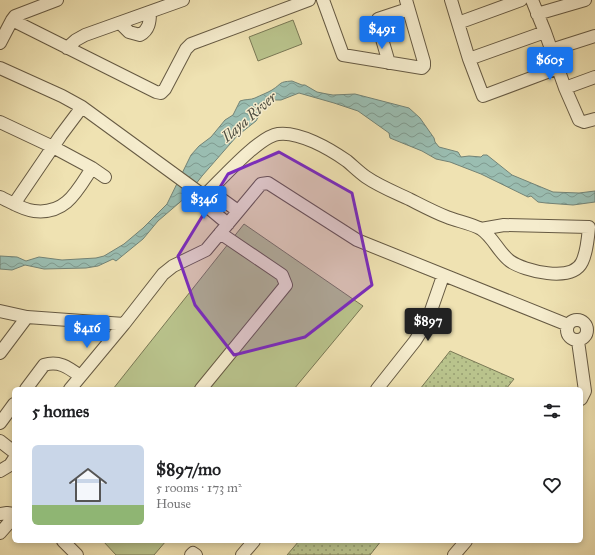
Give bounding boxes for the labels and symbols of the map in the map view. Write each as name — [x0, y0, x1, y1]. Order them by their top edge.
pin: $491 — [358, 16, 406, 50]
pin: $605 — [526, 47, 574, 81]
water label: Ilaya River — [217, 88, 281, 146]
pin: $346 — [180, 186, 228, 220]
pin: $897 — [404, 308, 452, 342]
pin: $416 — [63, 315, 111, 349]

